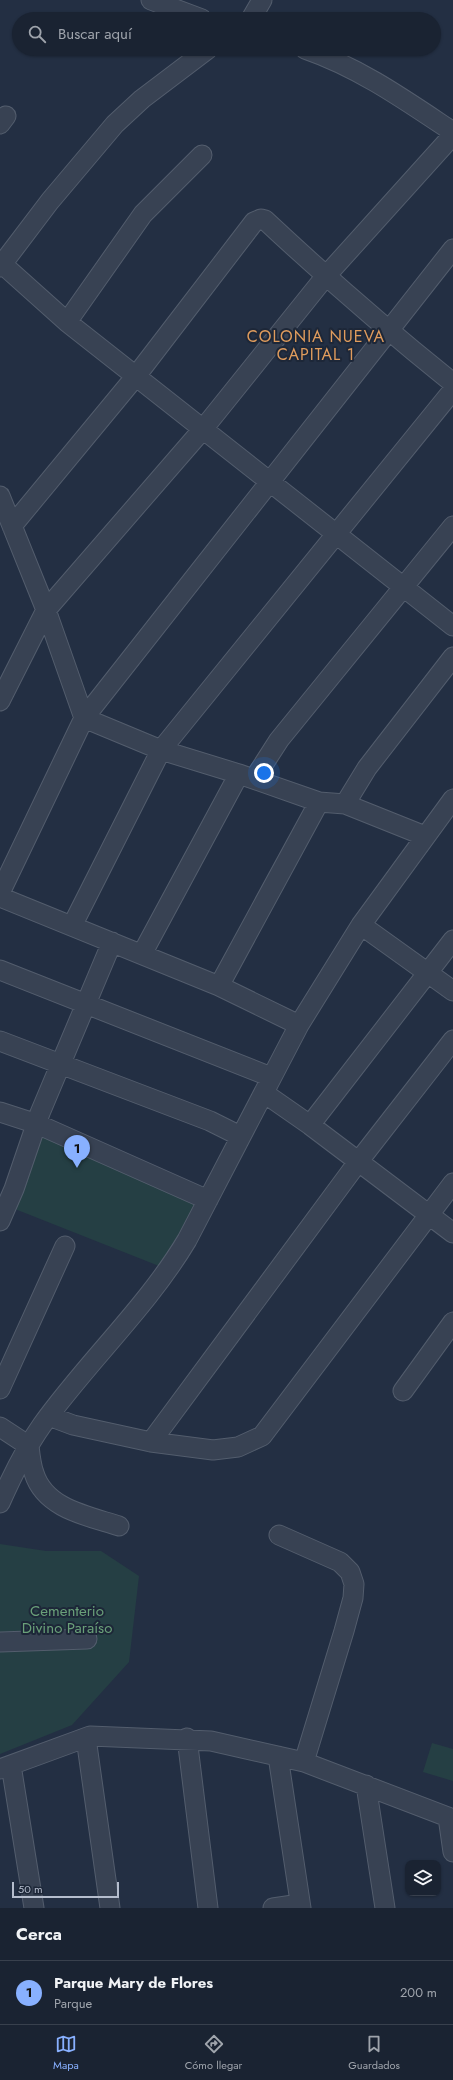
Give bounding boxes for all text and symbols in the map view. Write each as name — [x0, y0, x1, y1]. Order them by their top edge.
search box — [12, 12, 441, 56]
icon: search — [26, 23, 48, 45]
text: Buscar aquí — [58, 23, 132, 45]
district label: COLONIA NUEVA CAPITAL 1 — [247, 325, 385, 366]
your location — [254, 763, 274, 783]
pin: 1 — [64, 1135, 90, 1168]
park label: Cementerio Divino Paraíso — [22, 1600, 112, 1639]
map controls — [405, 1860, 441, 1896]
button: layers — [405, 1860, 441, 1896]
scale bar — [12, 1880, 119, 1899]
text: 50 m — [18, 1881, 43, 1897]
text: Cerca — [16, 1922, 62, 1946]
text: Parque Mary de Flores — [54, 1972, 213, 1994]
text: 1 — [26, 1983, 32, 2002]
text: 200 m — [400, 1983, 437, 2002]
text: Parque — [54, 1994, 92, 2013]
tab: Mapa — [53, 2033, 79, 2073]
tab: Cómo llegar — [185, 2033, 242, 2073]
tab: Guardados — [348, 2033, 400, 2073]

